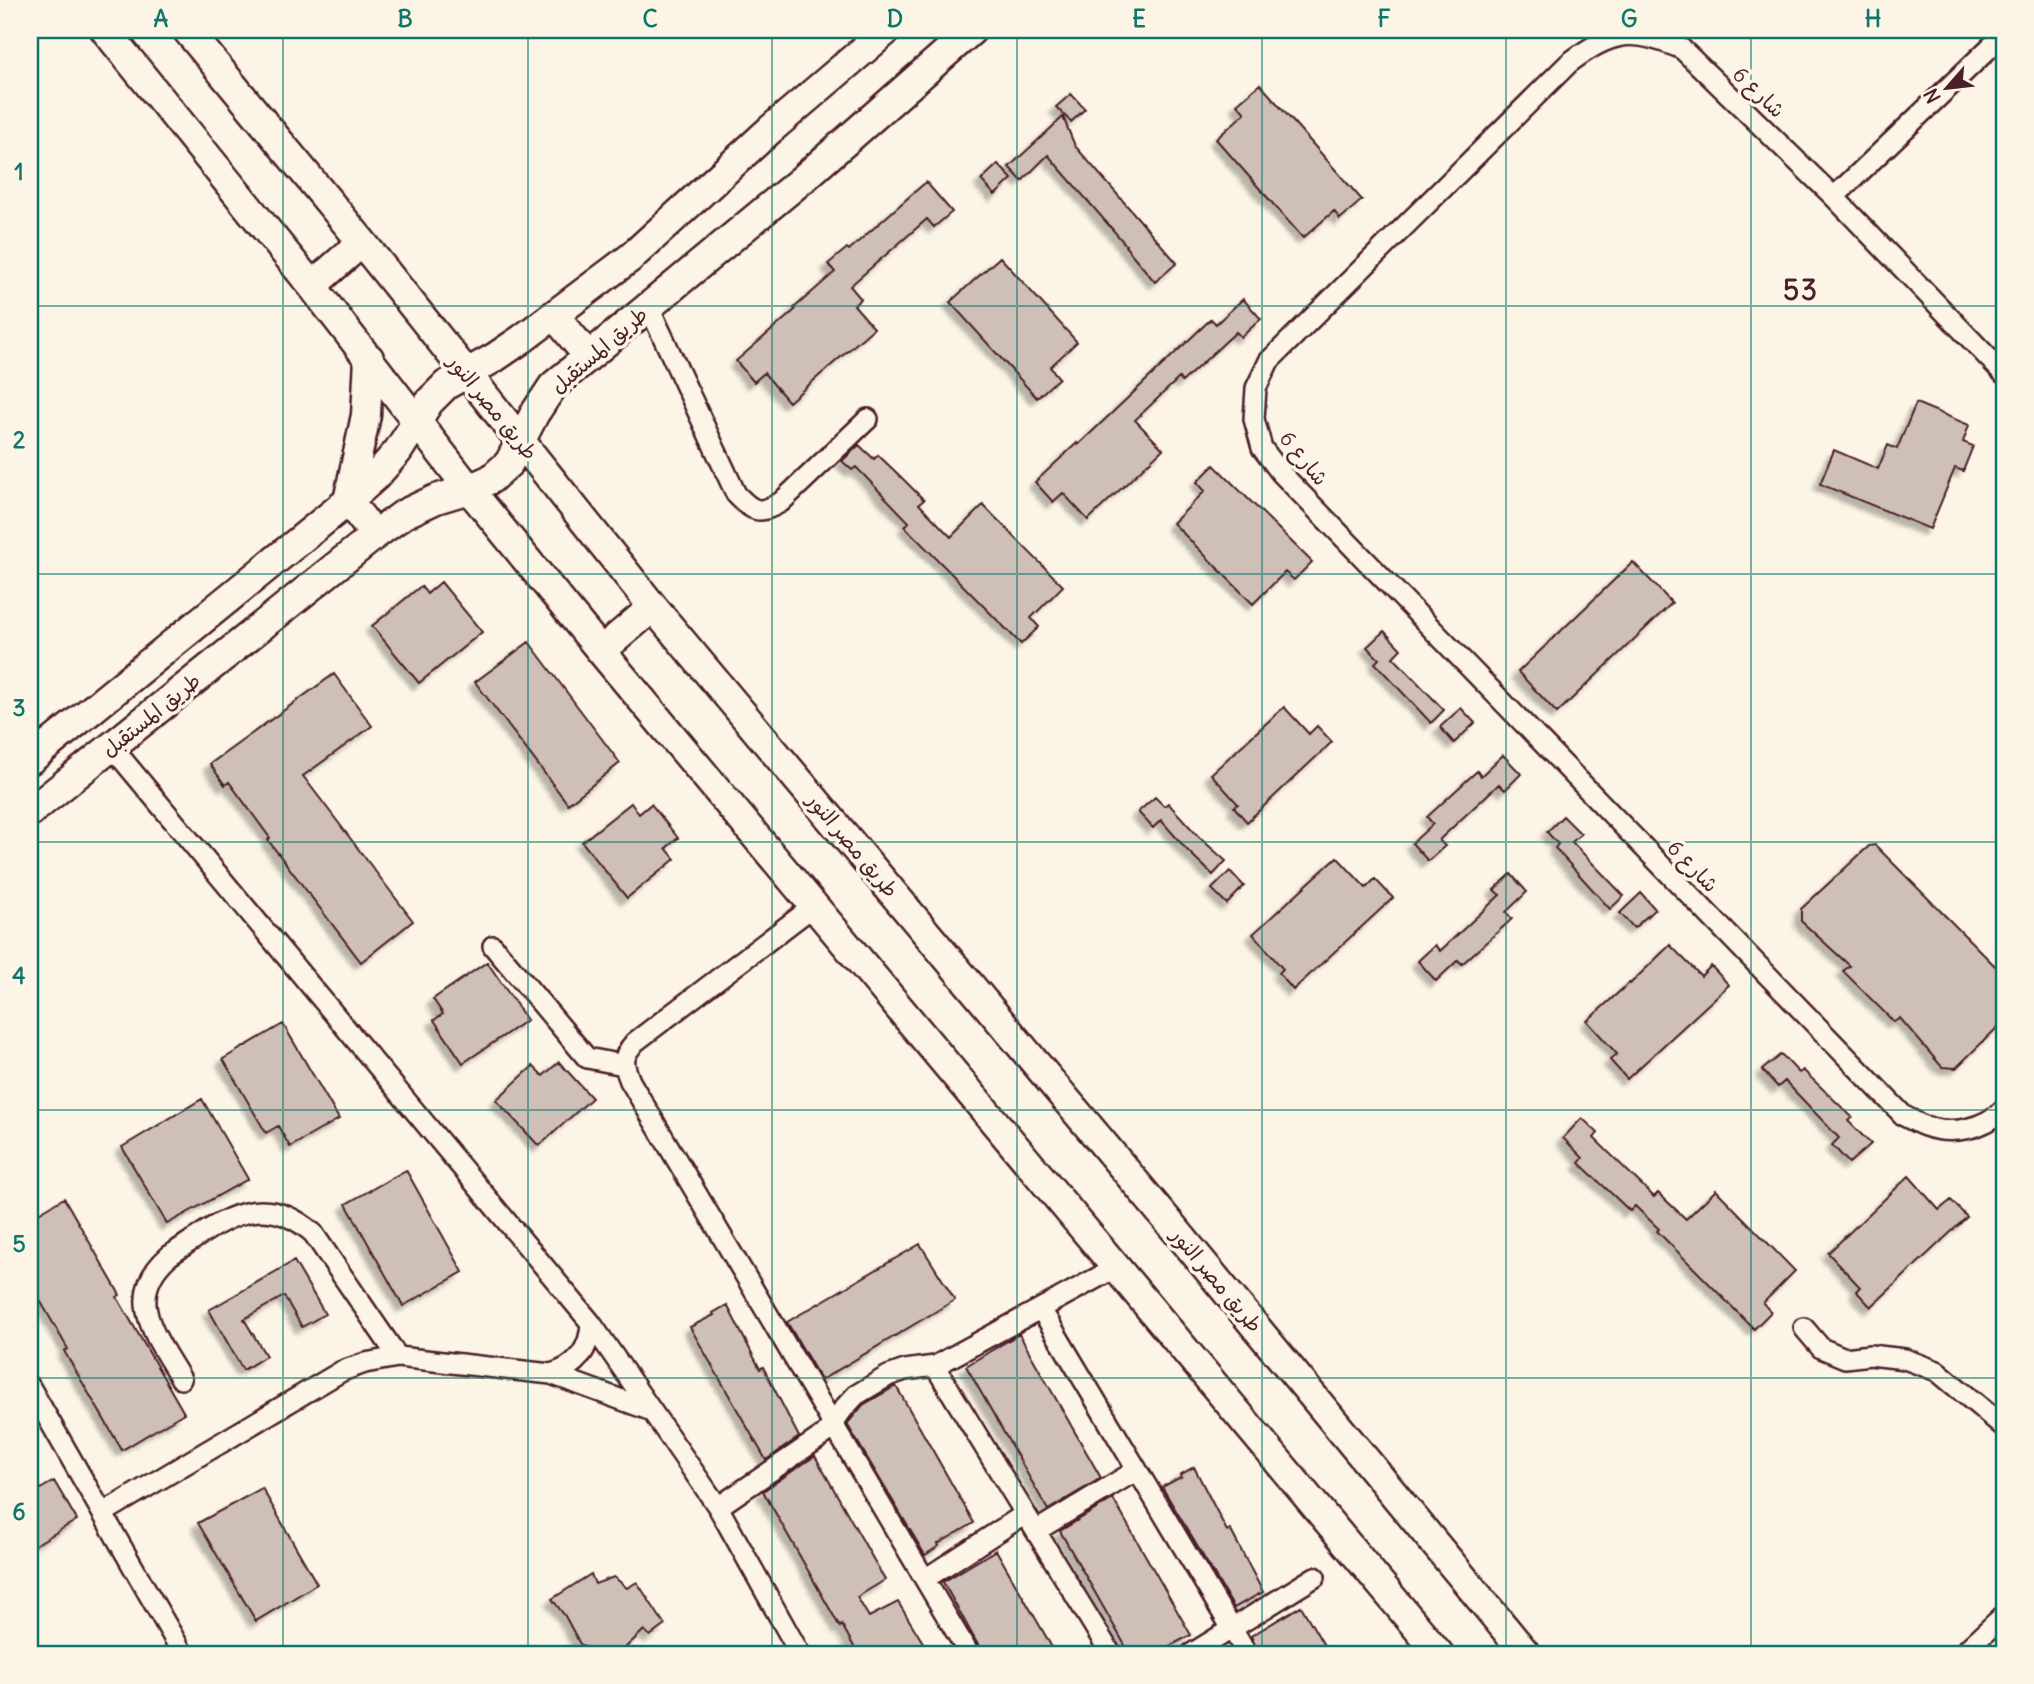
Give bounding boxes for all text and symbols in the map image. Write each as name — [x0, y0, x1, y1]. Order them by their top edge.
text: A — [154, 4, 169, 33]
text: B — [397, 4, 413, 33]
text: C — [642, 4, 658, 33]
text: D — [887, 4, 903, 33]
text: E — [1132, 4, 1146, 33]
text: F — [1377, 4, 1391, 33]
text: G — [1621, 4, 1637, 33]
text: H — [1865, 4, 1881, 33]
north arrow — [1912, 52, 1982, 122]
street label: شارع 6 — [1726, 61, 1791, 125]
text: N — [1918, 85, 1946, 107]
text: 1 — [14, 157, 24, 186]
district label: 53 — [1783, 272, 1819, 308]
street label: طريق المستقبل — [545, 301, 653, 399]
street label: طريق مصر النور — [440, 347, 544, 466]
text: 2 — [13, 425, 26, 454]
street label: شارع 6 — [1272, 425, 1334, 492]
street label: طريق المستقبل — [96, 667, 206, 763]
text: 3 — [12, 693, 26, 722]
street label: طريق مصر النور — [799, 786, 905, 903]
street label: شارع 6 — [1660, 834, 1724, 899]
text: 4 — [12, 961, 26, 990]
street label: طريق مصر النور — [1163, 1221, 1269, 1338]
text: 5 — [12, 1229, 26, 1258]
text: 6 — [12, 1497, 26, 1526]

